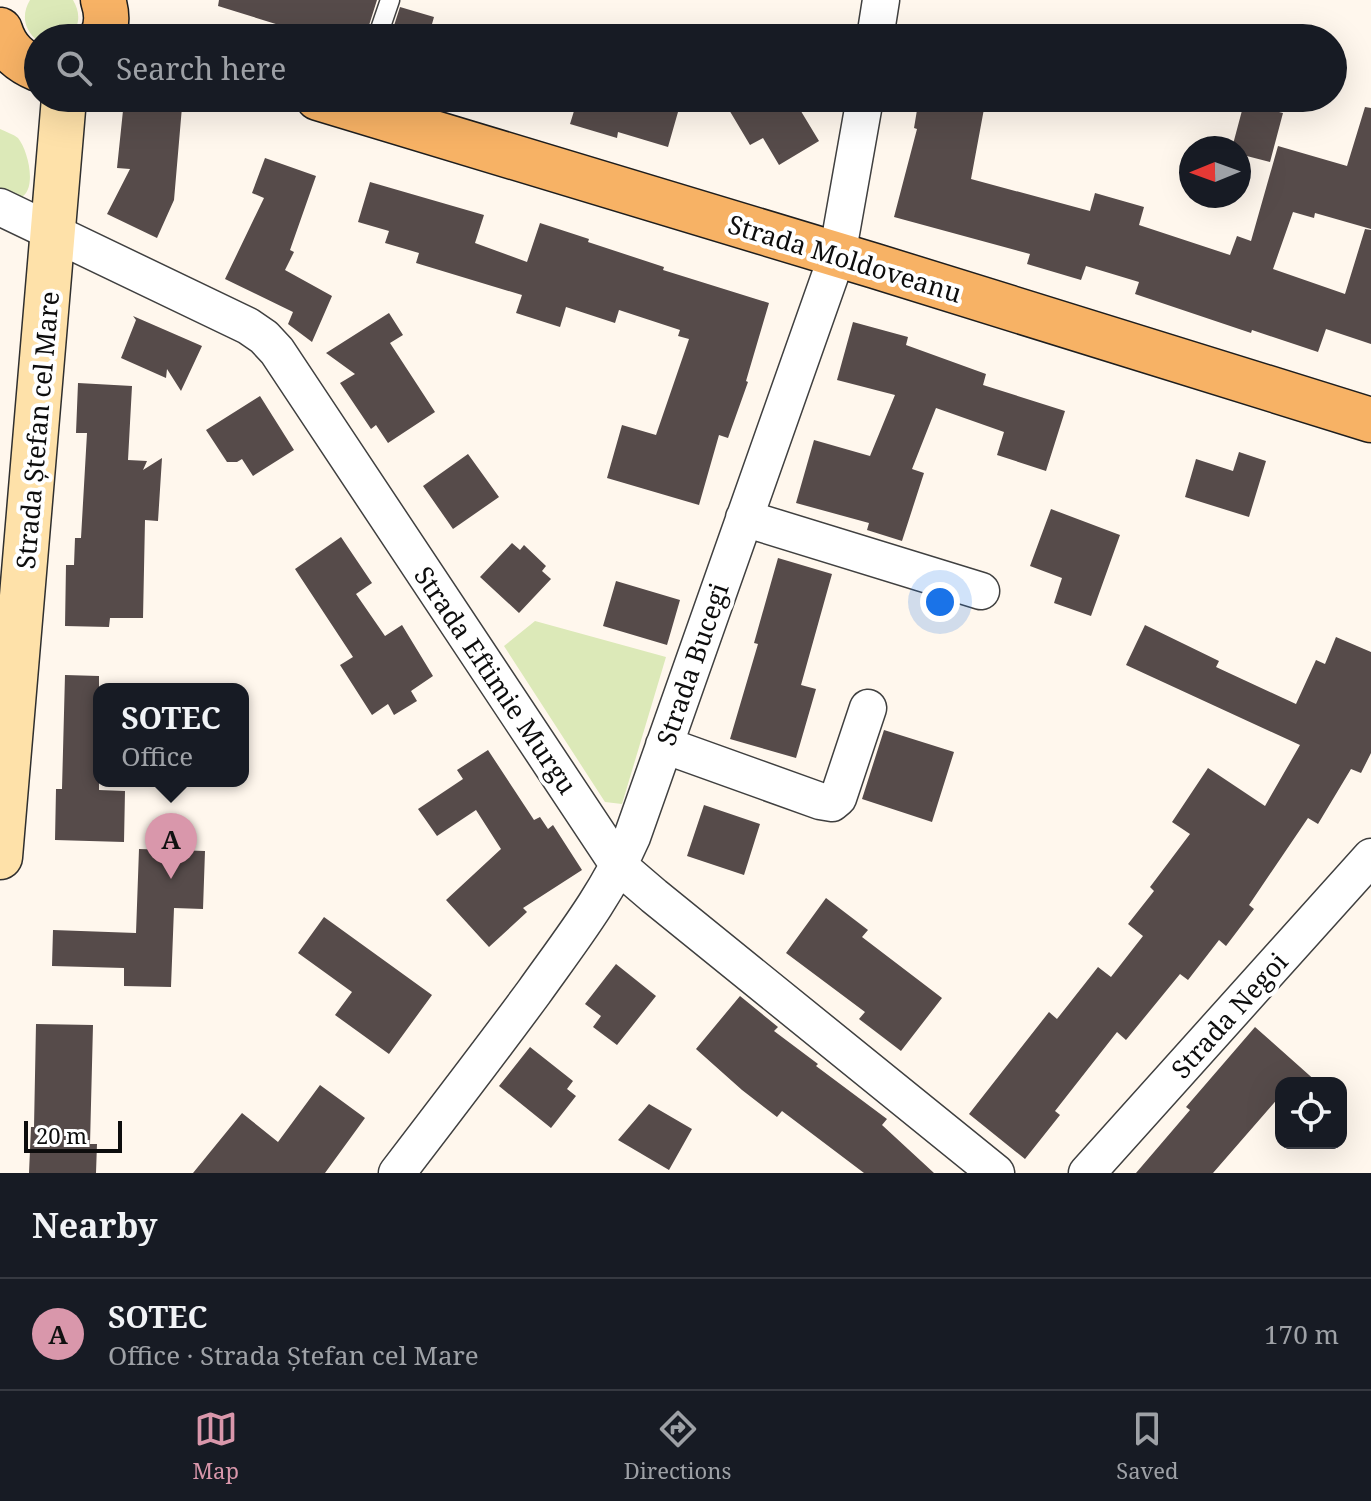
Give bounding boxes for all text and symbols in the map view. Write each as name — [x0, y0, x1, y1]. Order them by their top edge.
search box — [24, 24, 1347, 112]
icon: search — [52, 46, 96, 90]
text: Search here — [116, 48, 286, 89]
north arrow — [1179, 136, 1251, 208]
street label: Strada Moldoveanu — [724, 205, 966, 311]
street label: Strada Ștefan cel Mare — [7, 290, 67, 570]
street label: Strada Eftimie Murgu — [406, 559, 586, 801]
street label: Strada Bucegi — [647, 578, 737, 750]
your location — [920, 582, 960, 622]
popup — [93, 683, 249, 787]
text: SOTEC — [121, 697, 221, 738]
text: Office — [121, 738, 193, 774]
pin: A — [145, 813, 197, 879]
street label: Strada Negoi — [1163, 944, 1295, 1086]
map controls — [1275, 1077, 1347, 1149]
button: locate — [1275, 1077, 1347, 1149]
scale bar — [24, 1117, 122, 1153]
text: 20 m — [36, 1120, 87, 1150]
text: Nearby — [32, 1202, 158, 1248]
text: SOTEC — [108, 1296, 208, 1337]
text: A — [48, 1316, 68, 1352]
text: 170 m — [1264, 1316, 1339, 1352]
text: Office · Strada Ștefan cel Mare — [108, 1337, 479, 1373]
tab: Map — [192, 1407, 239, 1485]
tab: Directions — [624, 1407, 731, 1485]
tab: Saved — [1116, 1407, 1179, 1485]

